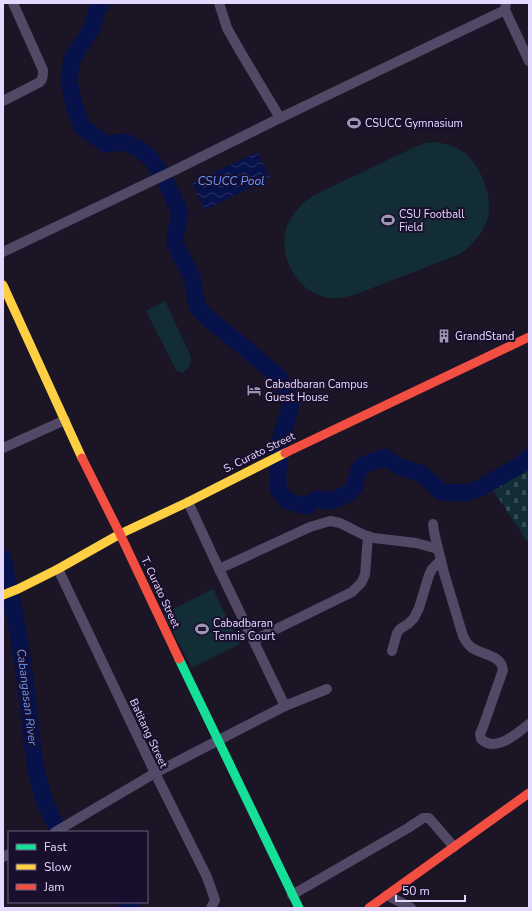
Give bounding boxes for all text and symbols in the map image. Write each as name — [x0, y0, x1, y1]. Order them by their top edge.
sports icon: CSUCC Gymnasium — [346, 115, 362, 131]
place label: CSUCC Gymnasium — [365, 116, 463, 131]
water label: CSUCC Pool — [197, 173, 265, 189]
place label: CSU Football Field — [399, 207, 465, 235]
sports icon: CSU Football Field — [380, 212, 396, 228]
building icon: GrandStand — [436, 328, 452, 344]
place label: GrandStand — [455, 329, 514, 344]
place label: Cabadbaran Campus Guest House — [265, 377, 368, 405]
hotel icon: Cabadbaran Campus Guest House — [246, 382, 262, 398]
street label: S. Curato Street — [221, 429, 298, 476]
street label: T. Curato Street — [137, 554, 184, 631]
place label: Cabadbaran Tennis Court — [213, 616, 275, 644]
sports icon: Cabadbaran Tennis Court — [194, 621, 210, 637]
water label: Cabangasan River — [13, 648, 41, 747]
street label: Batitang Street — [126, 696, 171, 770]
legend — [8, 831, 148, 903]
text: Fast — [44, 839, 67, 855]
text: Slow — [44, 859, 72, 875]
scale bar — [396, 877, 465, 903]
text: Jam — [43, 879, 65, 895]
text: 50 m — [402, 883, 430, 899]

